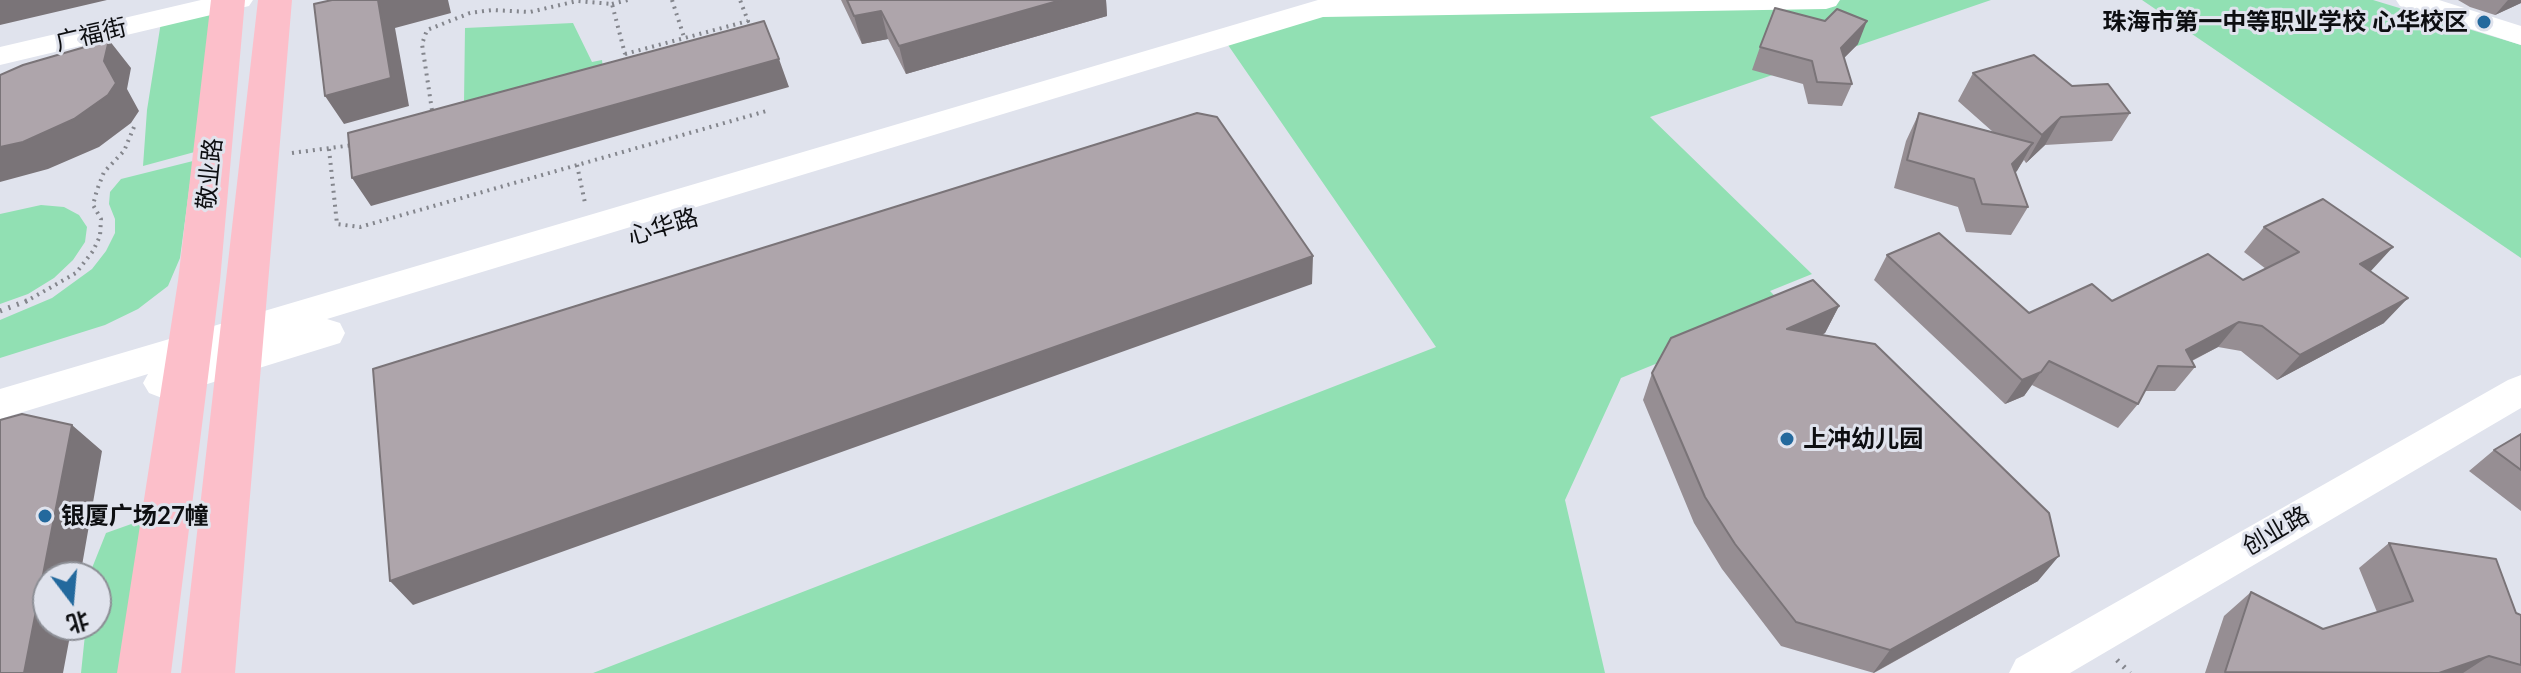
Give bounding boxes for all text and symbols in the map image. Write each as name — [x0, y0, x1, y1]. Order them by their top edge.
place label: 珠海市第一中等职业学校 心华校区 — [2102, 8, 2468, 36]
street label: 广福街 — [53, 13, 129, 57]
marker: 珠海市第一中等职业学校 心华校区 — [2475, 13, 2493, 31]
street label: 敬业路 — [192, 137, 228, 211]
street label: 心华路 — [624, 203, 702, 251]
place label: 上冲幼儿园 — [1803, 425, 1923, 453]
marker: 上冲幼儿园 — [1778, 430, 1796, 448]
street label: 创业路 — [2238, 501, 2314, 561]
place label: 银厦广场27幢 — [61, 502, 209, 530]
marker: 银厦广场27幢 — [36, 507, 54, 525]
north arrow — [32, 561, 112, 641]
text: 北 — [64, 607, 93, 639]

